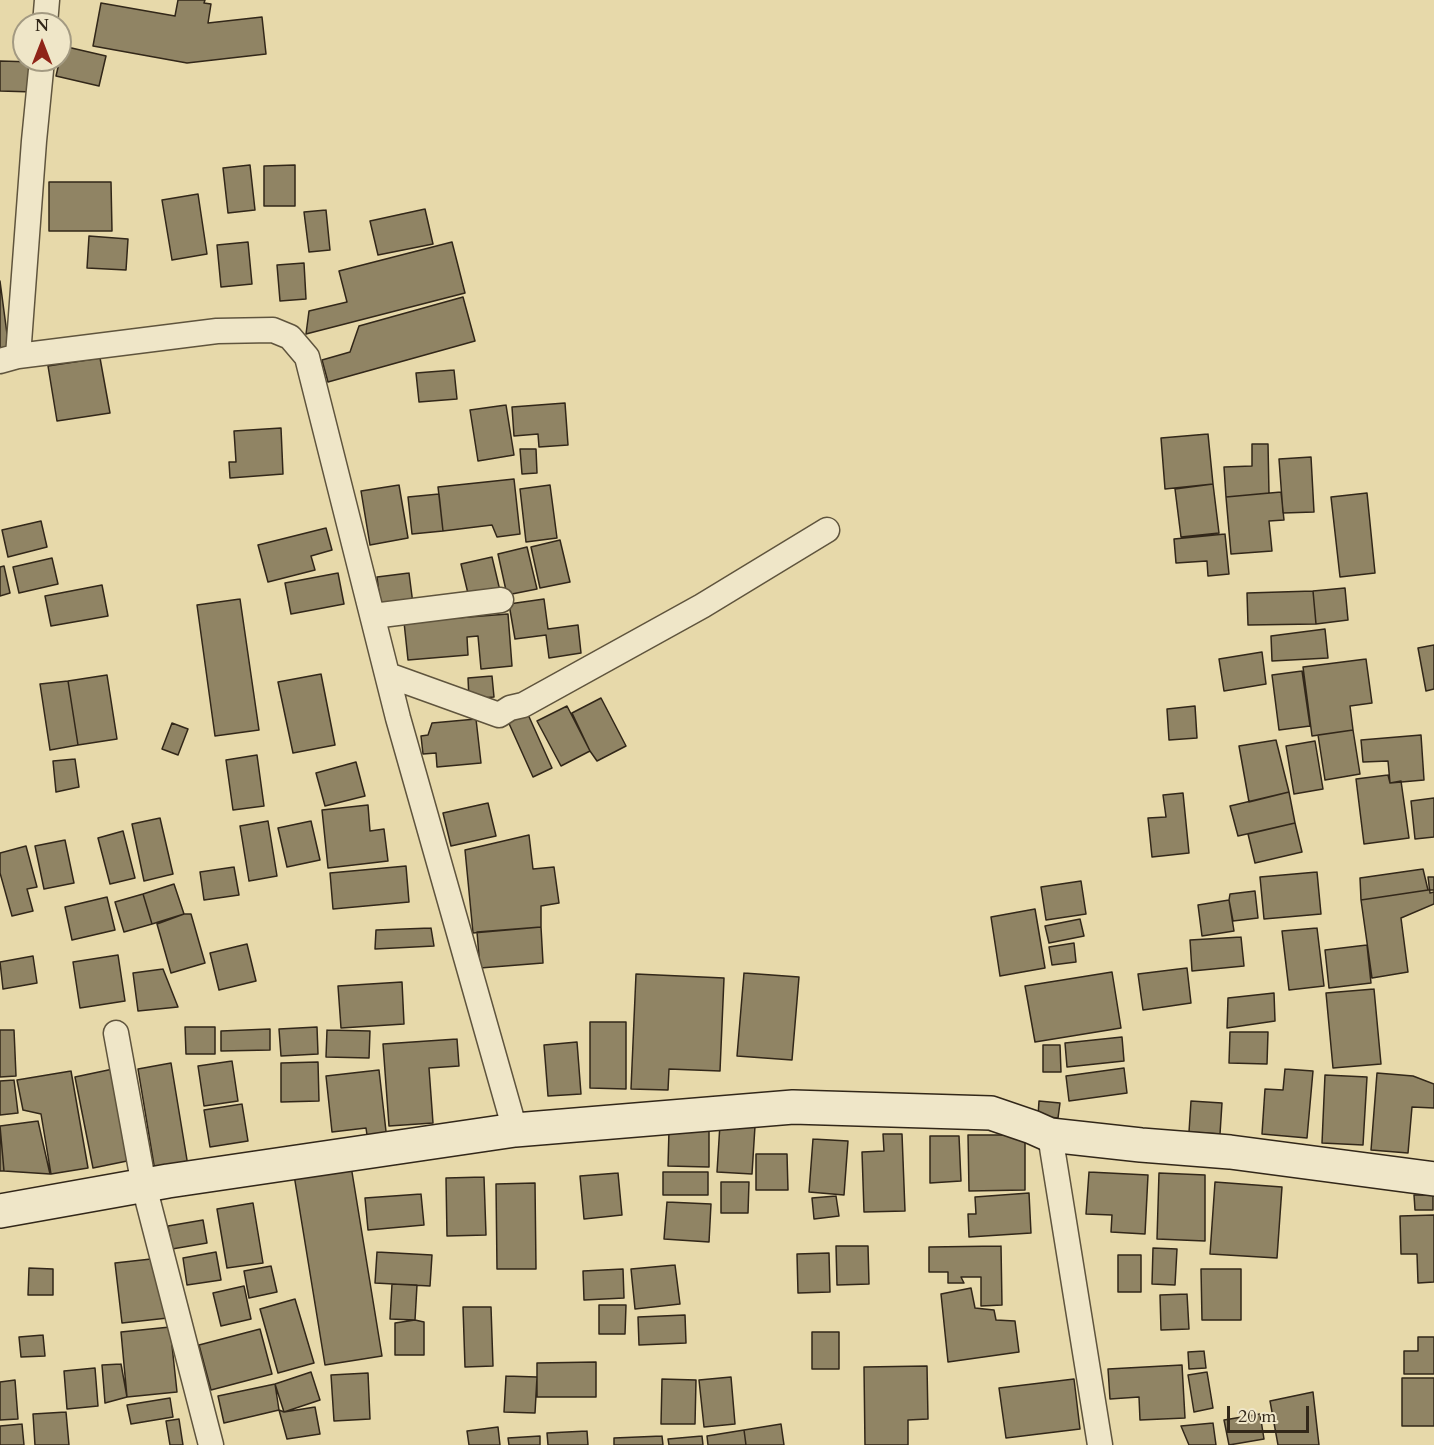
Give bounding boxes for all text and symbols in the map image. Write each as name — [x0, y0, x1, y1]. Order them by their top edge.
north arrow — [12, 12, 72, 72]
text: N — [35, 15, 49, 37]
scale bar — [1230, 1394, 1312, 1432]
text: 20 m — [1238, 1404, 1277, 1429]

